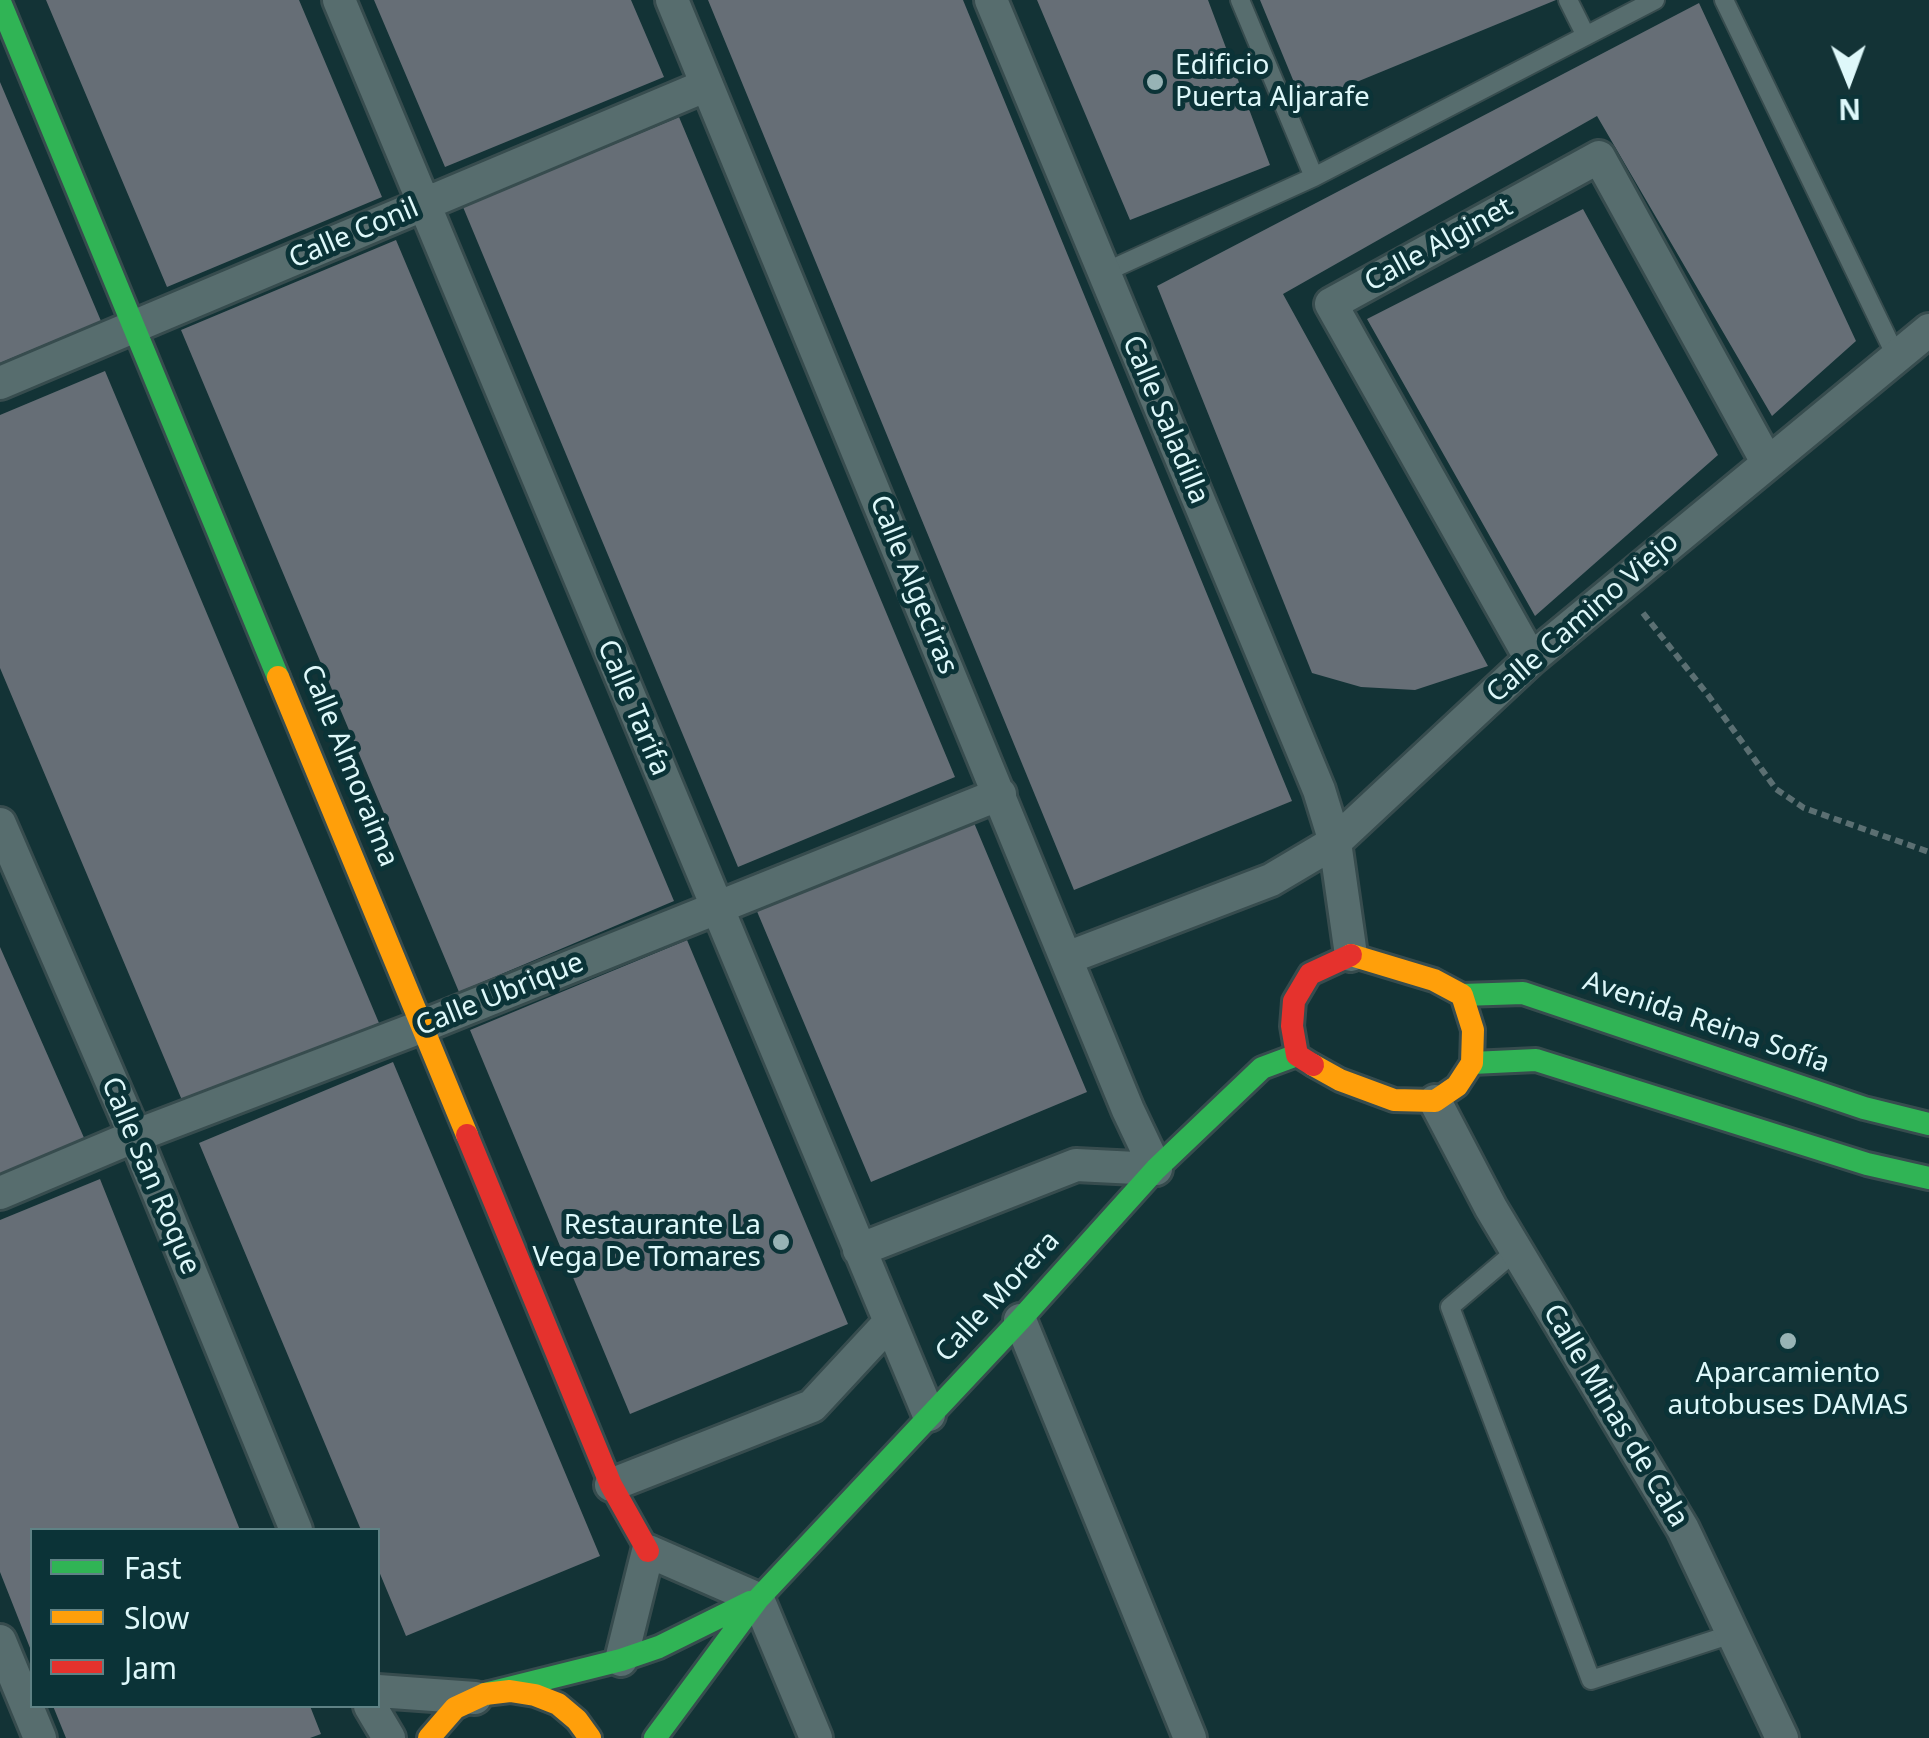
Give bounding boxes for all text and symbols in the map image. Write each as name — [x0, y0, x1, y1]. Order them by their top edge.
north arrow — [1799, 30, 1899, 130]
place label: Edificio Puerta Aljarafe — [1175, 49, 1370, 115]
marker: Edificio Puerta Aljarafe — [1144, 71, 1166, 93]
text: N — [1838, 91, 1861, 129]
street label: Calle Alginet — [1359, 191, 1519, 299]
street label: Calle Conil — [284, 192, 424, 276]
street label: Calle Saladilla — [1114, 331, 1216, 509]
street label: Calle Algeciras — [862, 491, 964, 679]
street label: Calle Camino Viejo — [1480, 526, 1686, 710]
street label: Calle Tarifa — [589, 635, 677, 781]
street label: Calle Almoraima — [293, 660, 405, 872]
street label: Calle Ubrique — [411, 946, 589, 1044]
street label: Avenida Reina Sofía — [1578, 965, 1834, 1081]
street label: Calle San Roque — [93, 1072, 207, 1280]
place label: Restaurante La Vega De Tomares — [533, 1209, 761, 1275]
street label: Calle Morera — [929, 1225, 1067, 1369]
marker: Restaurante La Vega De Tomares — [770, 1231, 792, 1253]
street label: Calle Minas de Cala — [1535, 1299, 1695, 1533]
marker: Aparcamiento autobuses DAMAS — [1777, 1330, 1799, 1352]
place label: Aparcamiento autobuses DAMAS — [1668, 1357, 1908, 1423]
legend — [30, 1528, 380, 1708]
text: Fast — [124, 1547, 182, 1588]
text: Slow — [124, 1597, 189, 1638]
text: Jam — [124, 1647, 177, 1688]

